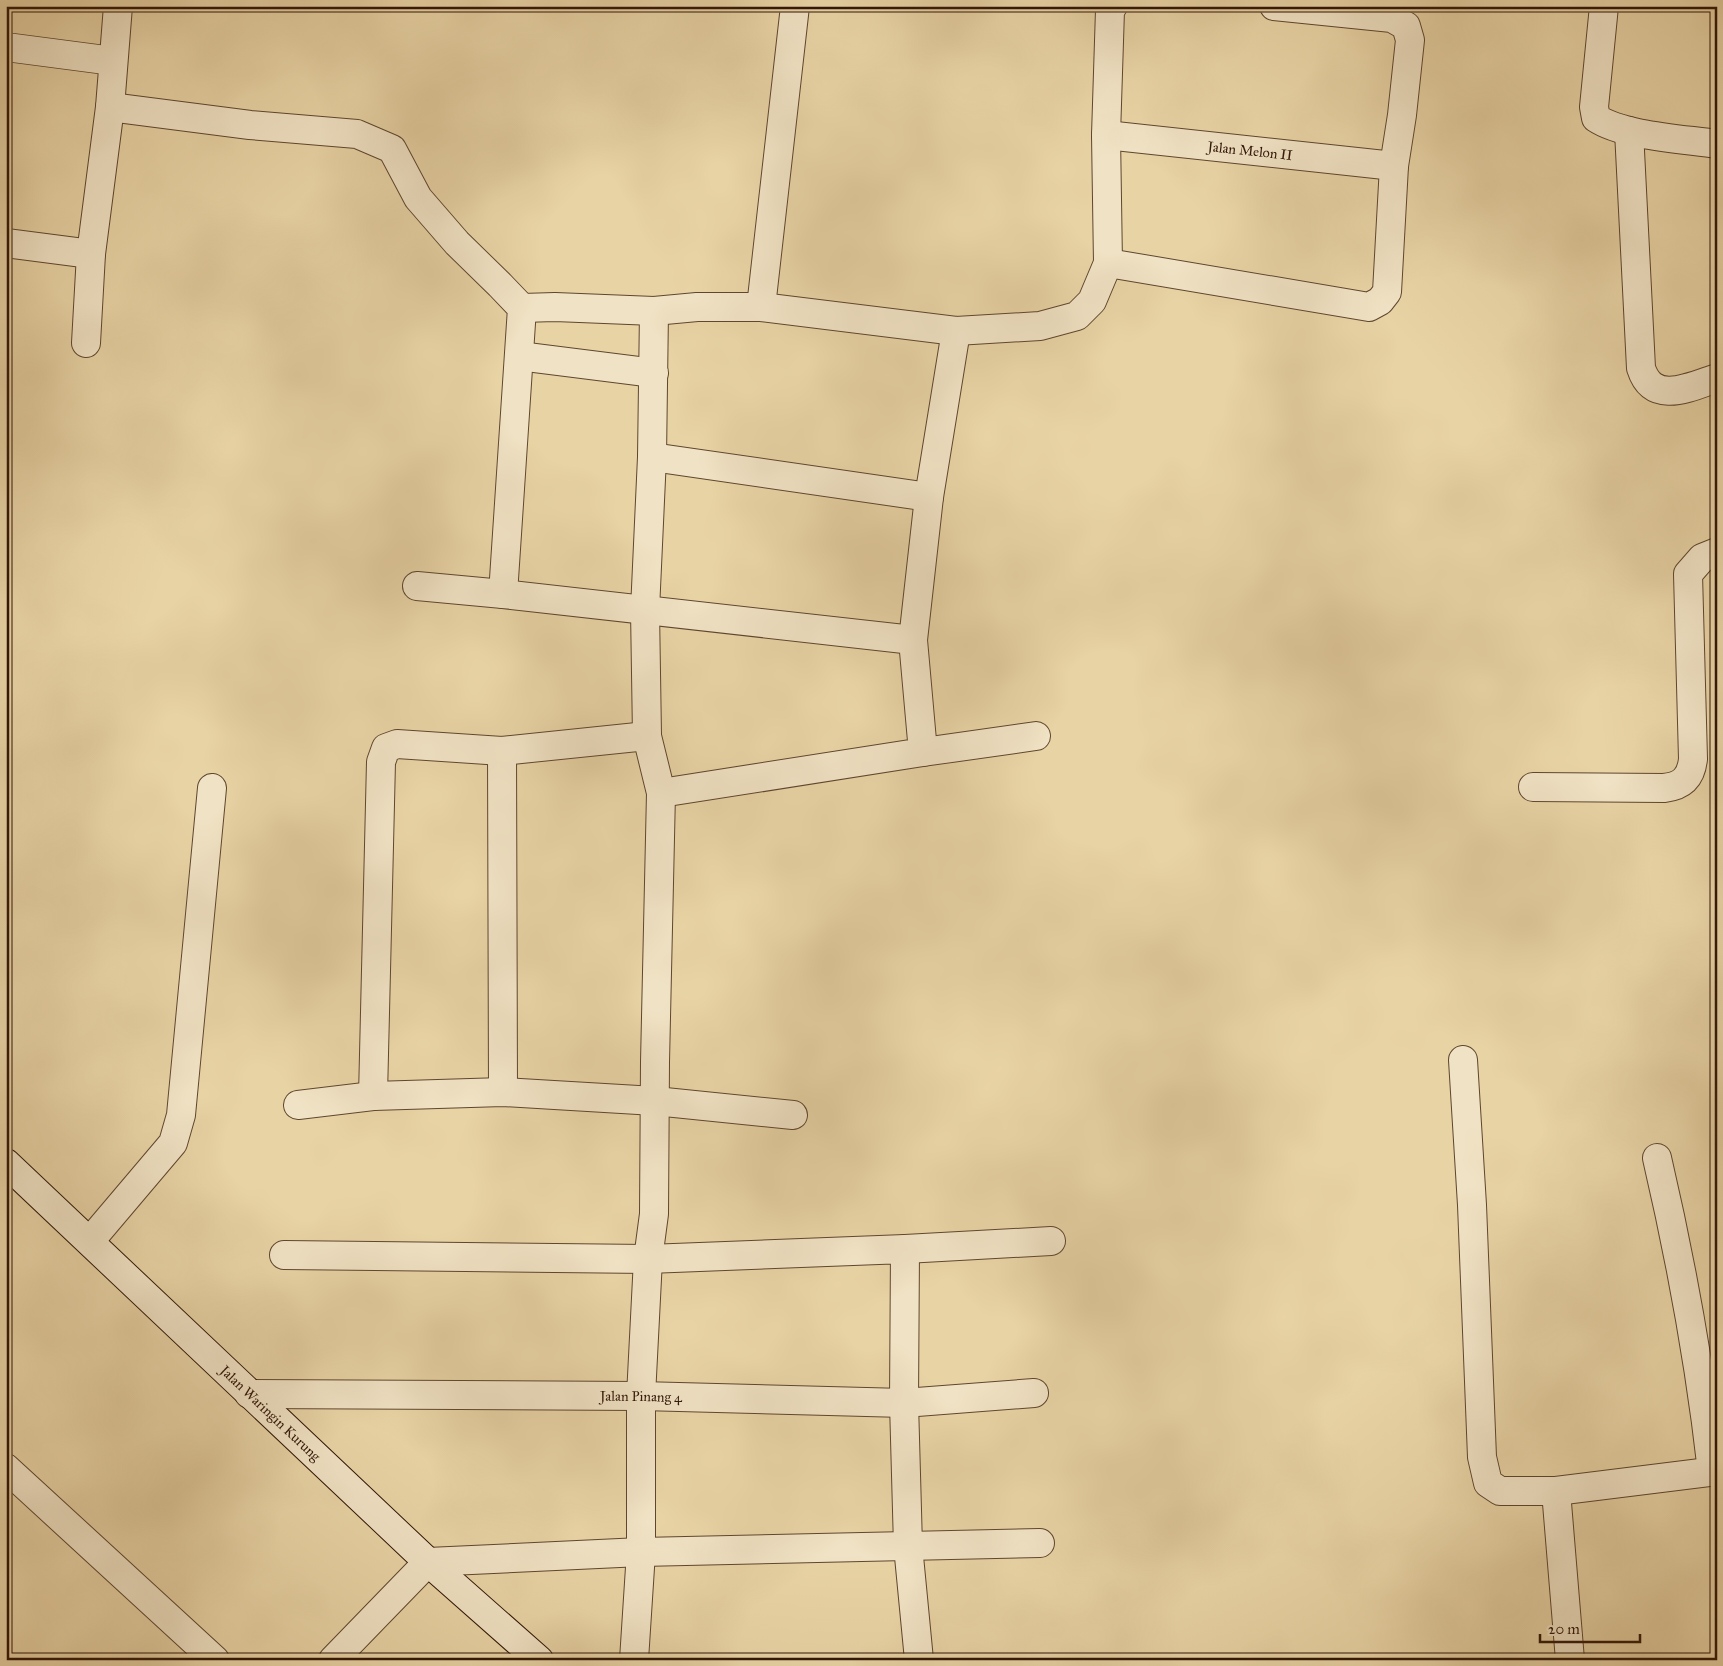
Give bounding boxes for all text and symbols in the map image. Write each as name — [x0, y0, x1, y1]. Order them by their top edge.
street label: Jalan Melon II — [1205, 138, 1293, 164]
street label: Jalan Waringin Kurung — [214, 1361, 324, 1465]
street label: Jalan Pinang 4 — [598, 1388, 683, 1406]
scale bar — [1540, 1611, 1640, 1643]
text: 20 m — [1548, 1620, 1580, 1638]

